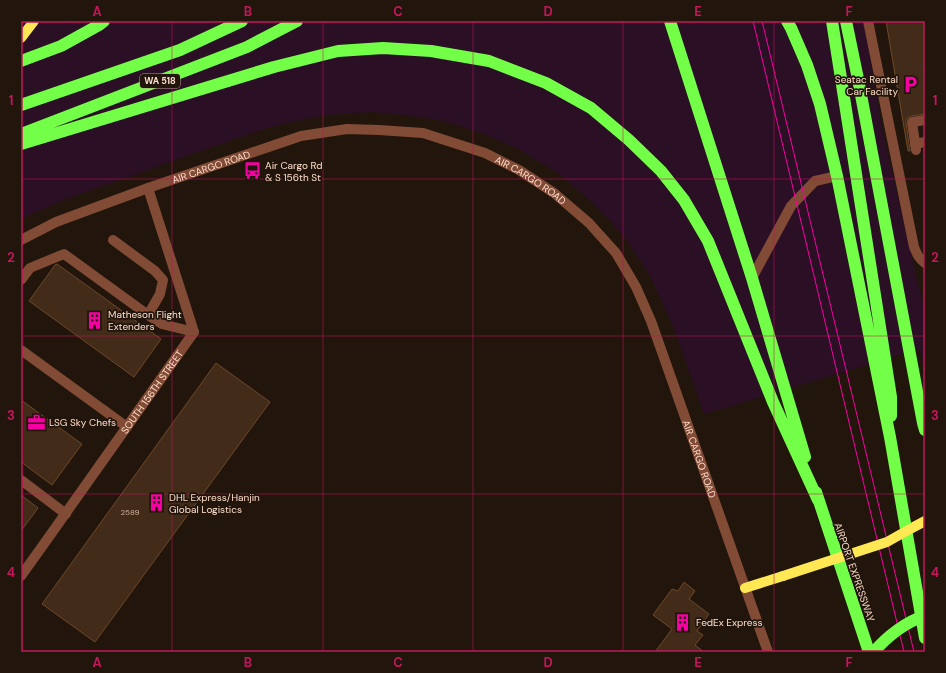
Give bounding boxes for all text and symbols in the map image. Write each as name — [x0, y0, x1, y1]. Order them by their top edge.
text: A — [92, 3, 102, 20]
text: B — [244, 3, 252, 20]
text: C — [393, 3, 403, 20]
text: D — [543, 3, 553, 20]
text: E — [694, 3, 702, 20]
text: F — [845, 3, 853, 20]
place label: Seatac Rental Car Facility — [835, 73, 898, 98]
road number: WA 518 — [140, 74, 180, 88]
parking icon: Seatac Rental Car Facility — [901, 75, 921, 95]
text: 1 — [9, 92, 13, 109]
text: 1 — [933, 92, 937, 109]
street label: AIR CARGO ROAD — [170, 148, 252, 186]
street label: AIR CARGO ROAD — [493, 153, 569, 208]
place label: Air Cargo Rd & S 156th St — [265, 159, 322, 184]
bus stop icon: Air Cargo Rd & S 156th St — [242, 161, 262, 181]
text: 2 — [7, 249, 15, 266]
text: 2 — [931, 249, 939, 266]
place label: Matheson Flight Extenders — [108, 308, 182, 333]
building icon: Matheson Flight Extenders — [85, 310, 105, 330]
street label: SOUTH 156TH STREET — [118, 347, 186, 436]
text: 3 — [7, 407, 15, 424]
text: 3 — [931, 407, 939, 424]
office icon: LSG Sky Chefs — [26, 412, 46, 432]
place label: LSG Sky Chefs — [49, 416, 116, 429]
street label: AIR CARGO ROAD — [679, 418, 719, 500]
place label: DHL Express/Hanjin Global Logistics — [169, 491, 260, 516]
building icon: DHL Express/Hanjin Global Logistics — [146, 493, 166, 513]
house number: 2589 — [120, 507, 140, 517]
street label: AIRPORT EXPRESSWAY — [831, 521, 878, 624]
text: 4 — [7, 564, 15, 581]
text: 4 — [931, 564, 939, 581]
building icon: FedEx Express — [673, 612, 693, 632]
place label: FedEx Express — [696, 616, 762, 629]
text: A — [92, 654, 102, 671]
text: B — [244, 654, 252, 671]
text: C — [393, 654, 403, 671]
text: D — [543, 654, 553, 671]
text: E — [694, 654, 702, 671]
text: F — [845, 654, 853, 671]

